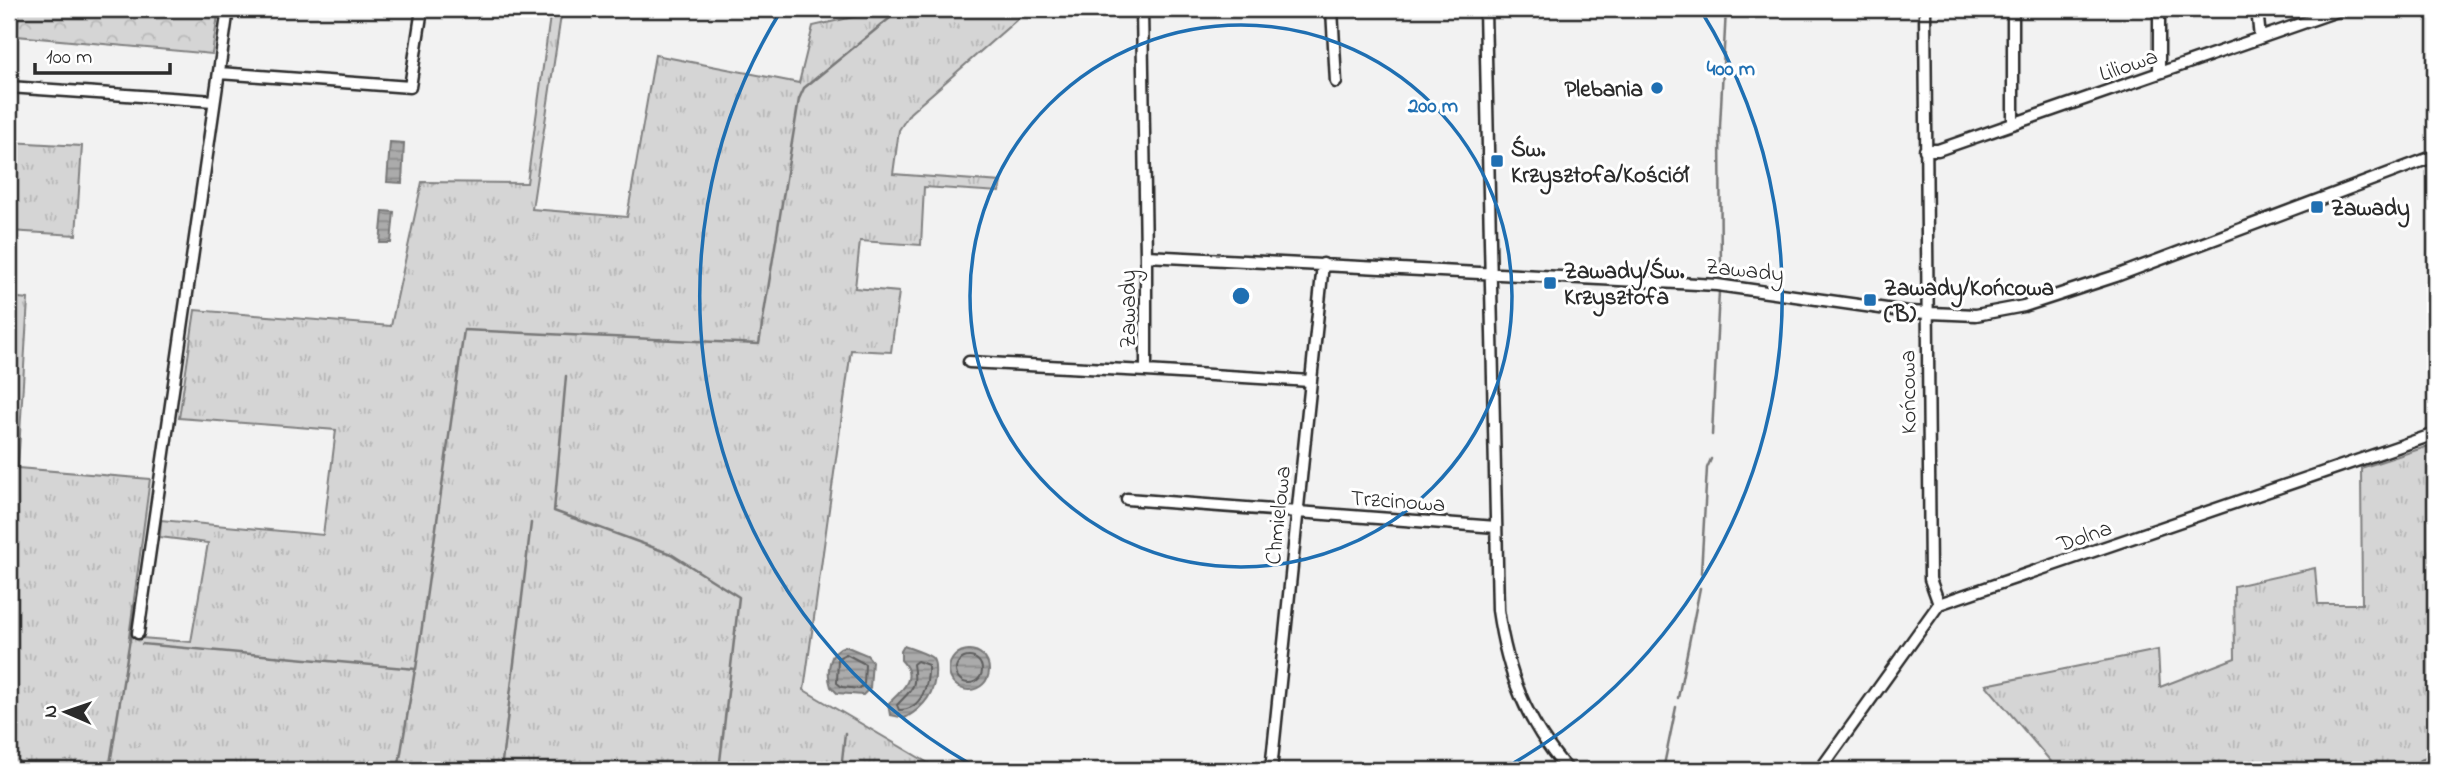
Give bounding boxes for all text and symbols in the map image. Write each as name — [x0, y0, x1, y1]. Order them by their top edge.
scale bar — [35, 32, 170, 76]
street label: Liliowa — [2095, 41, 2163, 92]
text: 100 m — [46, 43, 92, 73]
text: 400 m — [1707, 55, 1755, 85]
place label: Plebania — [1564, 74, 1643, 107]
marker: Plebania — [1649, 80, 1665, 96]
text: 200 m — [1407, 92, 1458, 122]
place label: Św. Krzysztofa/Kościół — [1511, 134, 1690, 195]
marker: Św. Krzysztofa/Kościół — [1489, 153, 1505, 169]
place label: Zawady — [2331, 193, 2410, 228]
marker: Zawady — [2309, 199, 2325, 215]
street label: Zawady — [1704, 251, 1786, 294]
place label: Zawady/Św. Krzysztofa — [1564, 256, 1685, 317]
street label: Zawady — [1113, 270, 1148, 348]
place label: Zawady/Końcowa (B) — [1884, 273, 2054, 332]
marker: Zawady/Św. Krzysztofa — [1542, 275, 1558, 291]
centre of rings — [1229, 284, 1253, 308]
marker: Zawady/Końcowa (B) — [1862, 292, 1878, 308]
street label: Końcowa — [1892, 350, 1927, 434]
street label: Chmielowa — [1258, 464, 1301, 566]
street label: Trzcinowa — [1349, 483, 1446, 522]
street label: Dolna — [2052, 513, 2117, 562]
north arrow — [32, 678, 102, 748]
text: N — [38, 704, 65, 718]

